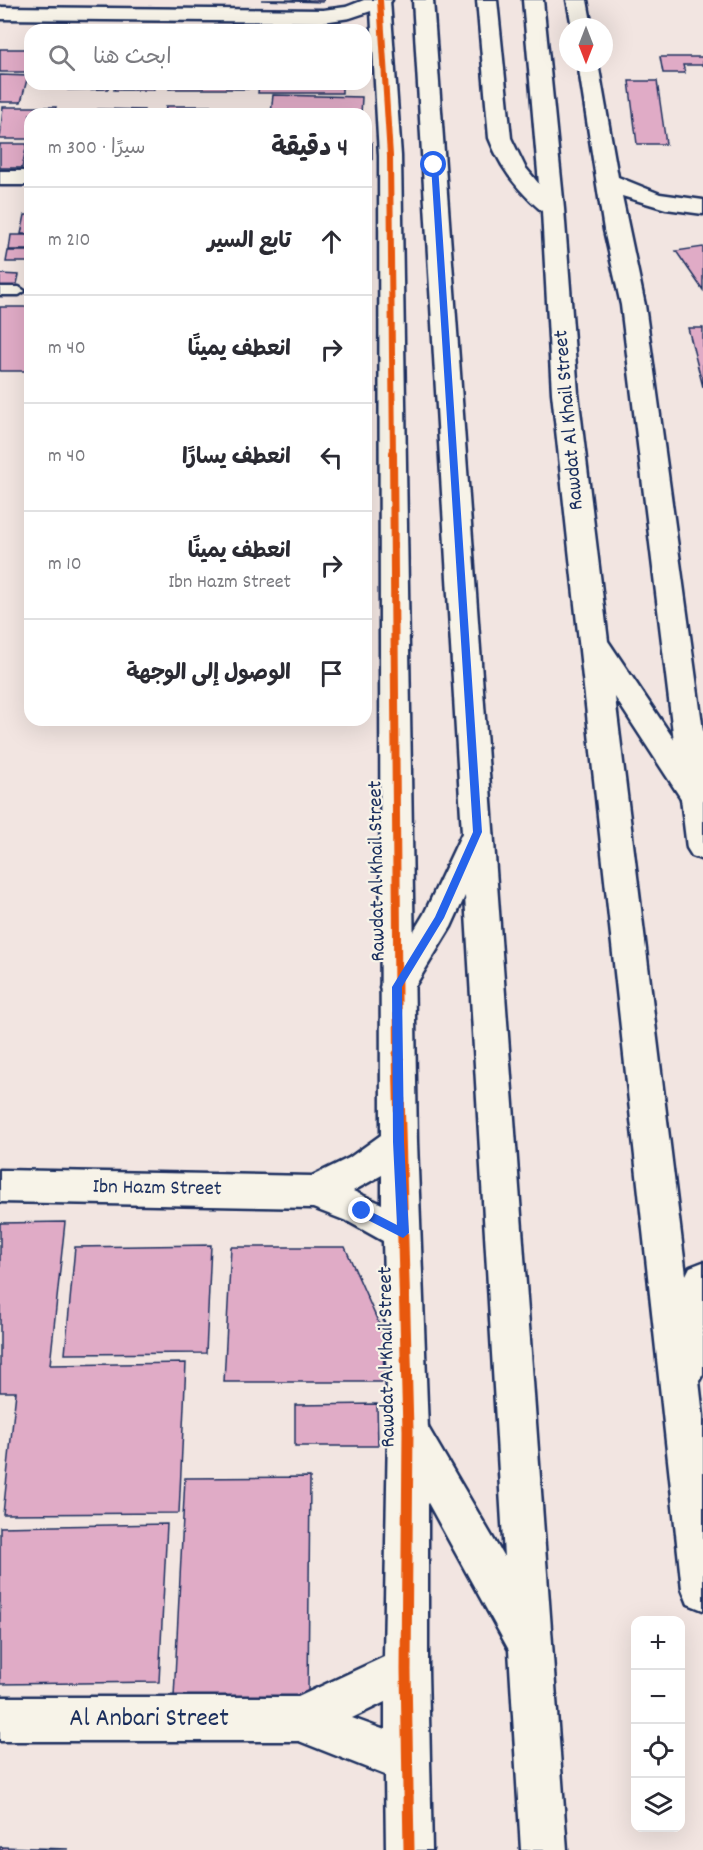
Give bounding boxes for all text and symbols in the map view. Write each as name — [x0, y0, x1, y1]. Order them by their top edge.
north arrow — [559, 18, 613, 72]
search box — [24, 24, 372, 90]
icon: search — [45, 41, 78, 74]
text: ابحث هنا — [93, 43, 172, 74]
text: 4 دقيقة — [271, 131, 348, 168]
text: سيرًا · 300 m — [48, 135, 146, 163]
route start — [420, 151, 446, 177]
icon: ahead — [315, 225, 348, 258]
text: 210 m — [48, 227, 90, 255]
text: تابع السير — [208, 227, 291, 258]
street label: Rawdat Al Khail Street — [547, 328, 593, 511]
icon: right — [315, 333, 348, 366]
text: 40 m — [48, 335, 86, 363]
text: انعطف يمينًا — [188, 335, 291, 366]
icon: left — [315, 441, 348, 474]
text: 40 m — [48, 443, 86, 471]
text: انعطف يسارًا — [182, 443, 291, 474]
text: انعطف يمينًا — [188, 537, 291, 568]
icon: right — [315, 549, 348, 582]
text: 10 m — [48, 551, 82, 579]
text: Ibn Hazm Street — [168, 569, 291, 597]
icon: arrive — [315, 657, 348, 690]
text: الوصول إلى الوجهة — [126, 659, 291, 690]
street label: Rawdat Al Khail Street — [361, 780, 395, 962]
street label: Ibn Hazm Street — [92, 1173, 222, 1205]
route end — [348, 1197, 374, 1223]
street label: Rawdat Al Khail Street — [371, 1266, 405, 1448]
map controls — [631, 1616, 685, 1832]
button: + — [631, 1616, 685, 1670]
button: − — [631, 1670, 685, 1724]
street label: Al Anbari Street — [69, 1701, 229, 1738]
button: locate — [631, 1724, 685, 1778]
button: layers — [631, 1778, 685, 1832]

